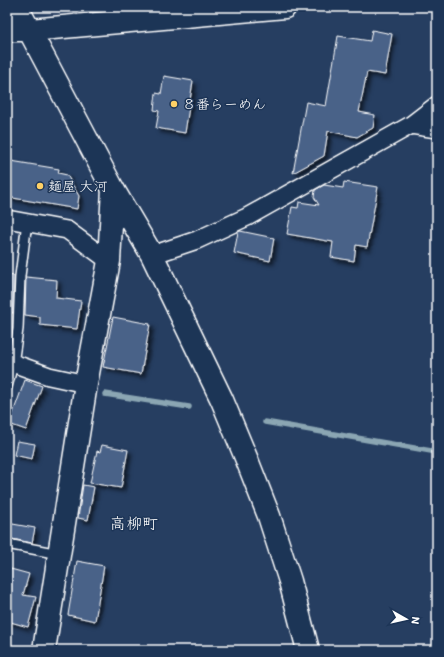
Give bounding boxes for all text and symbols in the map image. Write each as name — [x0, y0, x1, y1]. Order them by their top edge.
place label: ８番らーめん — [182, 96, 266, 113]
marker: ８番らーめん — [169, 99, 179, 109]
place label: 麺屋 大河 — [48, 178, 107, 195]
marker: 麺屋 大河 — [35, 181, 45, 191]
district label: 高柳町 — [110, 514, 158, 533]
north arrow — [386, 599, 426, 639]
text: N — [408, 616, 422, 625]

